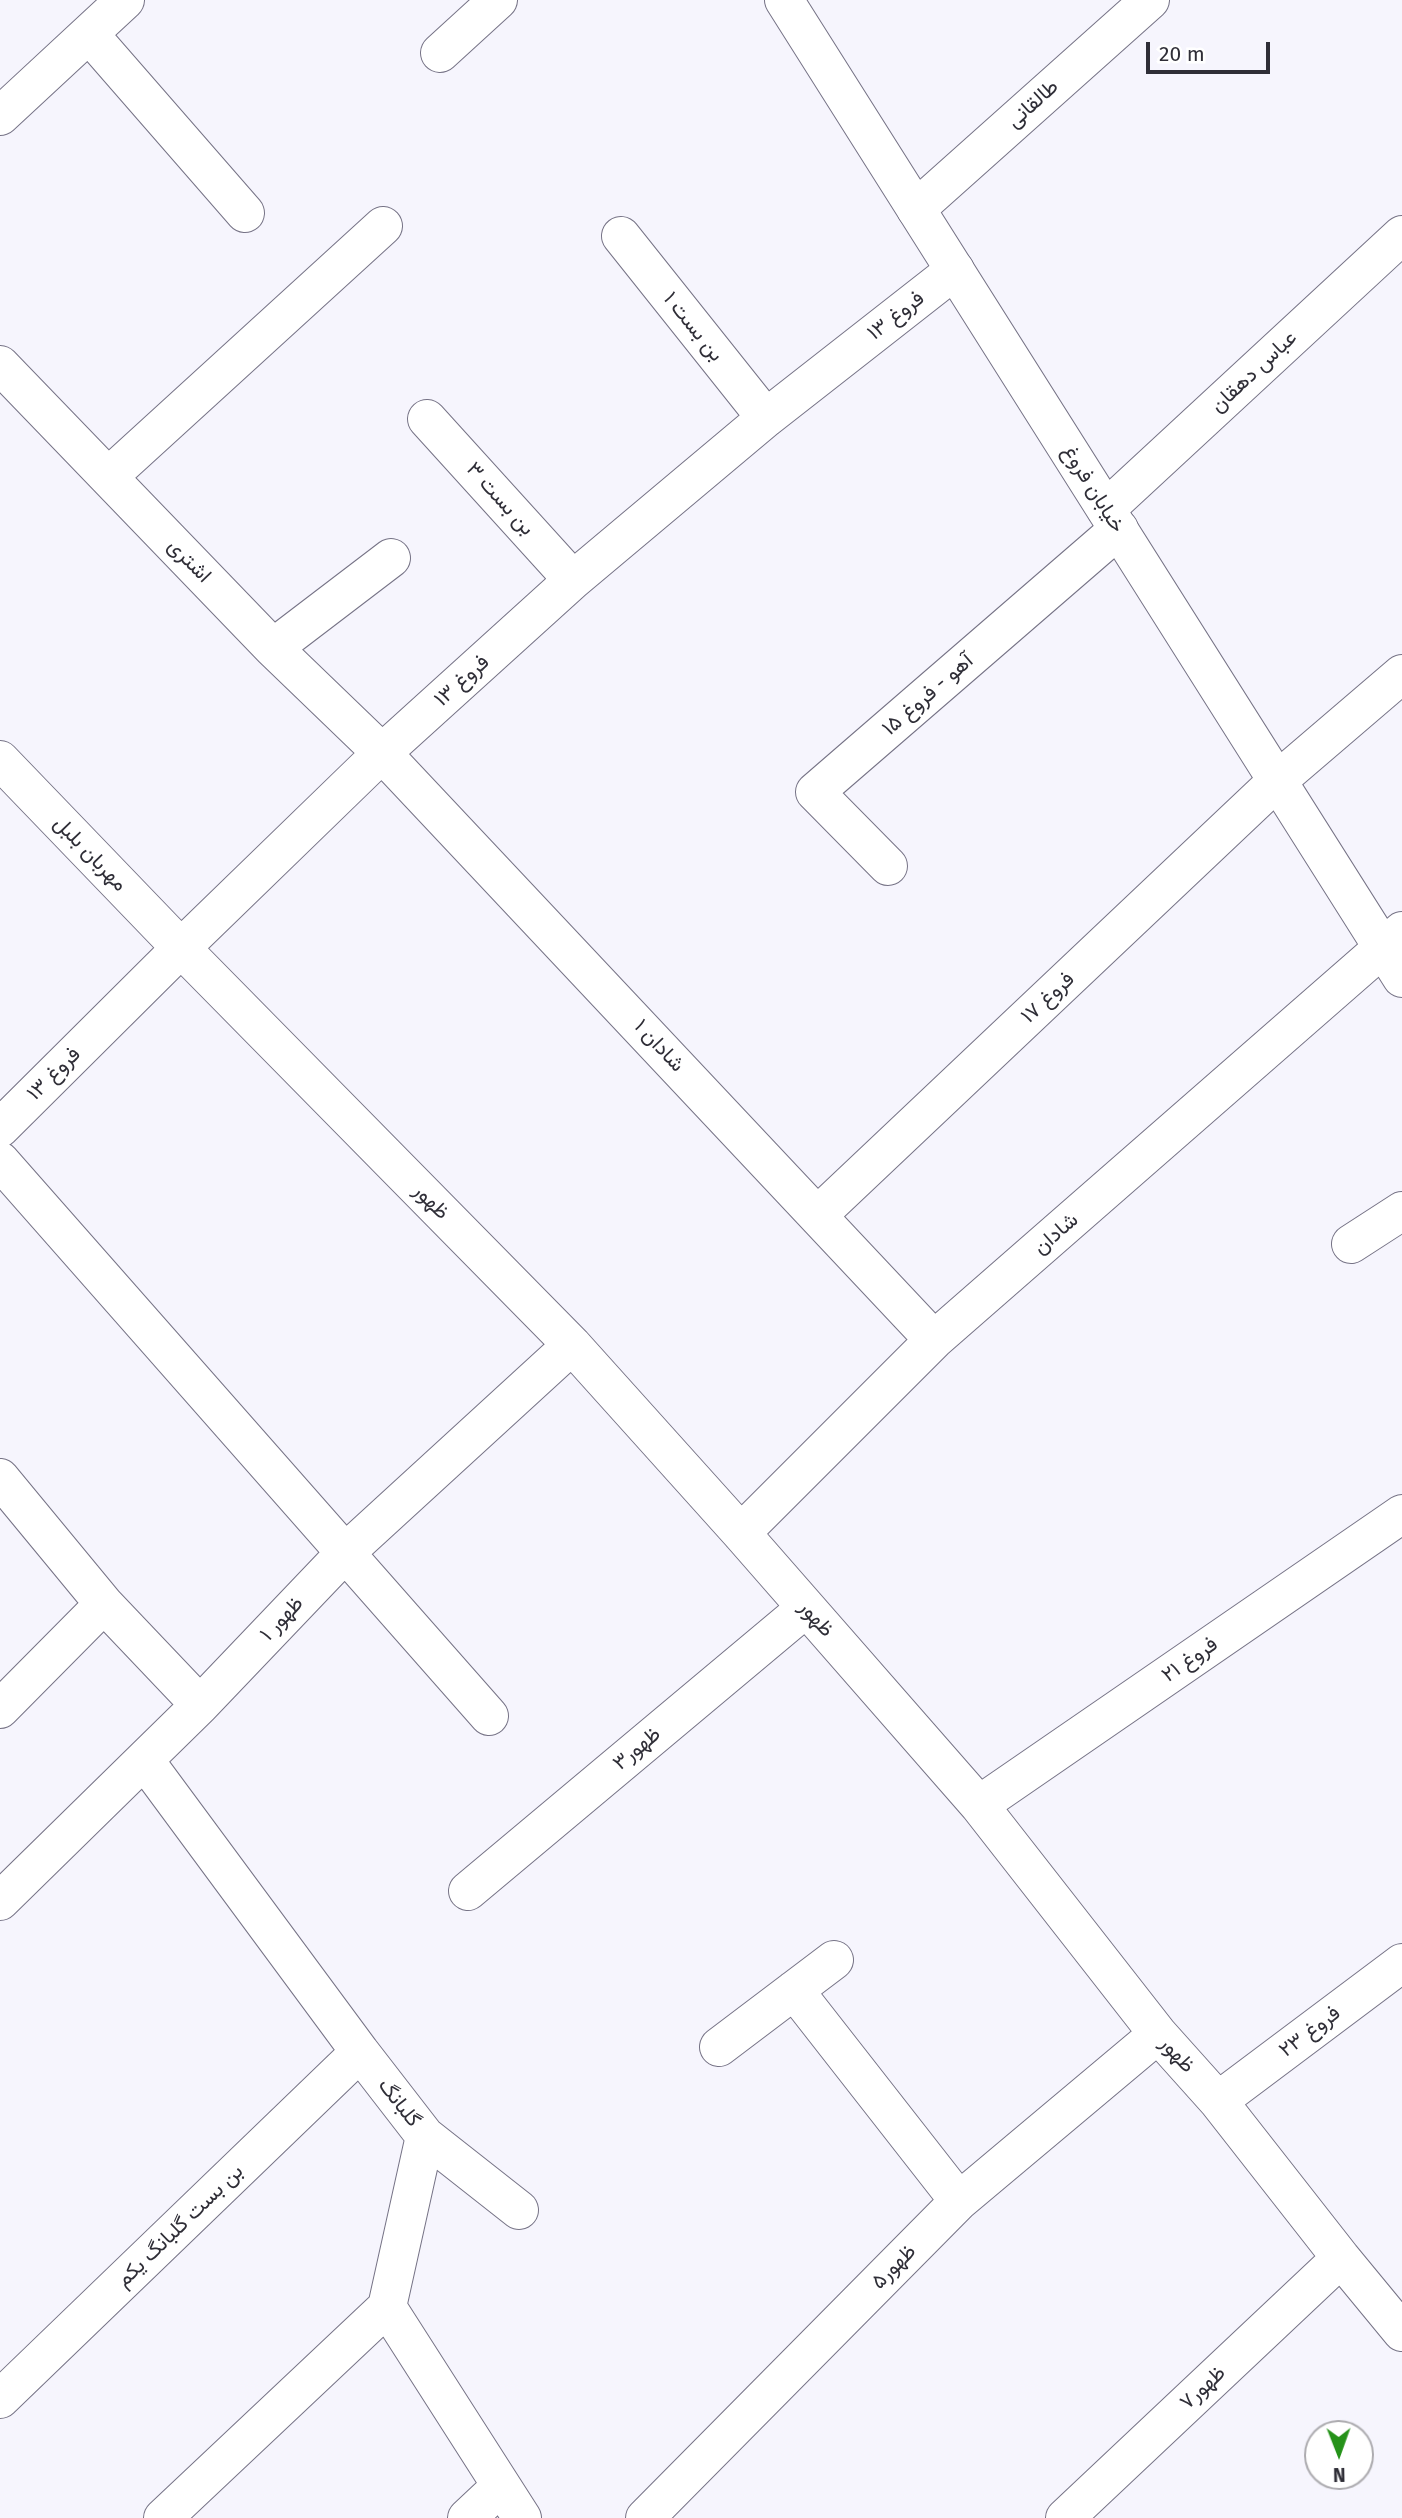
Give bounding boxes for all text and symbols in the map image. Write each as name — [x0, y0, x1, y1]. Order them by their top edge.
scale bar — [1150, 28, 1274, 72]
text: 20 m — [1159, 41, 1205, 67]
street label: طالقانی — [1002, 74, 1064, 134]
street label: فروغ ۱۳ — [863, 286, 929, 346]
street label: بن بست ۱ — [657, 287, 729, 367]
street label: عباس دهقان — [1206, 326, 1302, 418]
street label: خیابان فروغ — [1056, 441, 1130, 537]
street label: بن بست ۳ — [461, 457, 539, 541]
street label: اشتری — [162, 534, 216, 588]
street label: آهو - فروغ ۱۵ — [877, 649, 979, 741]
street label: فروغ ۱۳ — [429, 650, 495, 712]
street label: مهربان بلبل — [48, 811, 132, 897]
street label: فروغ ۱۷ — [1016, 967, 1080, 1029]
street label: شادان ۱ — [628, 1014, 690, 1078]
street label: فروغ ۱۳ — [22, 1042, 86, 1106]
street label: ظهور — [408, 1179, 454, 1225]
street label: شادان — [1028, 1208, 1084, 1260]
street label: ظهور ۱ — [255, 1591, 309, 1647]
street label: ظهور — [793, 1595, 839, 1643]
street label: فروغ ۲۱ — [1157, 1632, 1223, 1688]
street label: ظهور۳ — [608, 1722, 666, 1776]
street label: فروغ ۲۳ — [1274, 2001, 1346, 2063]
street label: ظهور — [1154, 2031, 1200, 2079]
street label: گلبانگ — [372, 2074, 426, 2132]
street label: بن بست گلبانگ یکم — [111, 2159, 249, 2293]
street label: ظهور۵ — [866, 2239, 922, 2295]
street label: ظهور۷ — [1175, 2361, 1231, 2415]
north arrow — [1304, 2420, 1374, 2490]
text: N — [1333, 2463, 1346, 2486]

